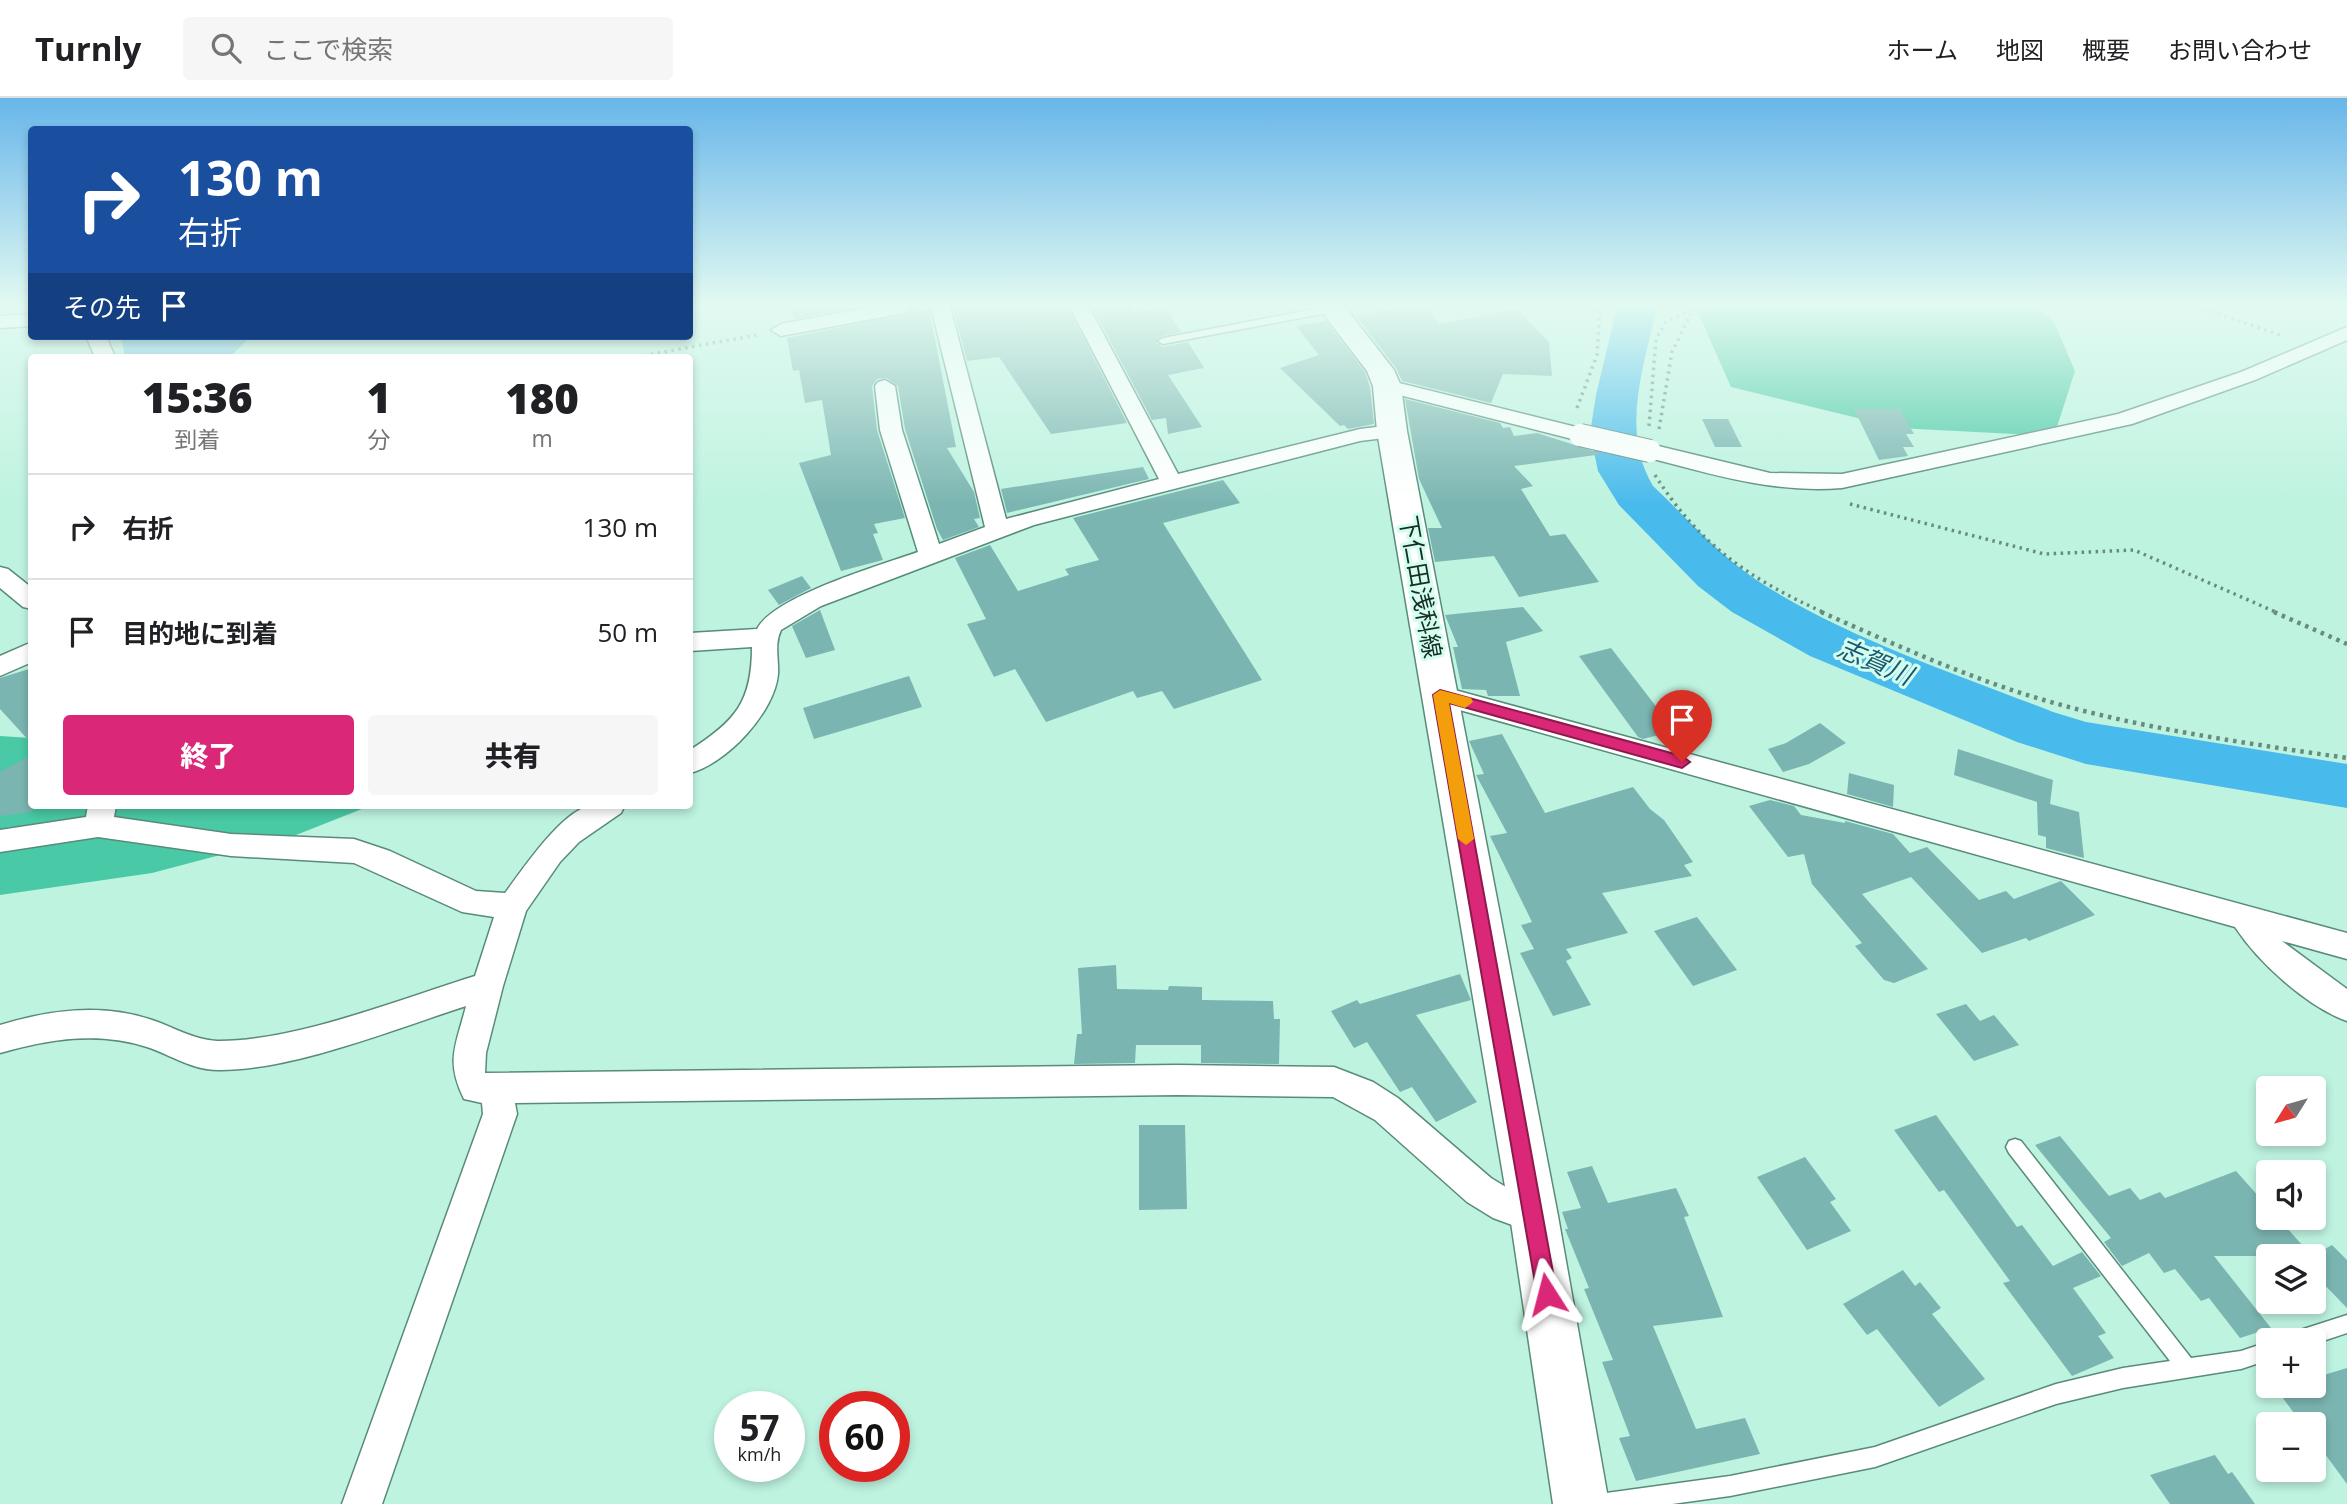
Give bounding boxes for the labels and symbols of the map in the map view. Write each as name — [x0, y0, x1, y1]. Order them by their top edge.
street label: 下仁田浅科線 — [1393, 513, 1450, 661]
water label: 志賀川 — [1832, 629, 1921, 694]
pin — [1652, 690, 1712, 762]
north arrow — [2256, 1076, 2326, 1146]
position arrow — [1510, 1257, 1584, 1331]
speed limit sign: 60 — [819, 1391, 910, 1482]

